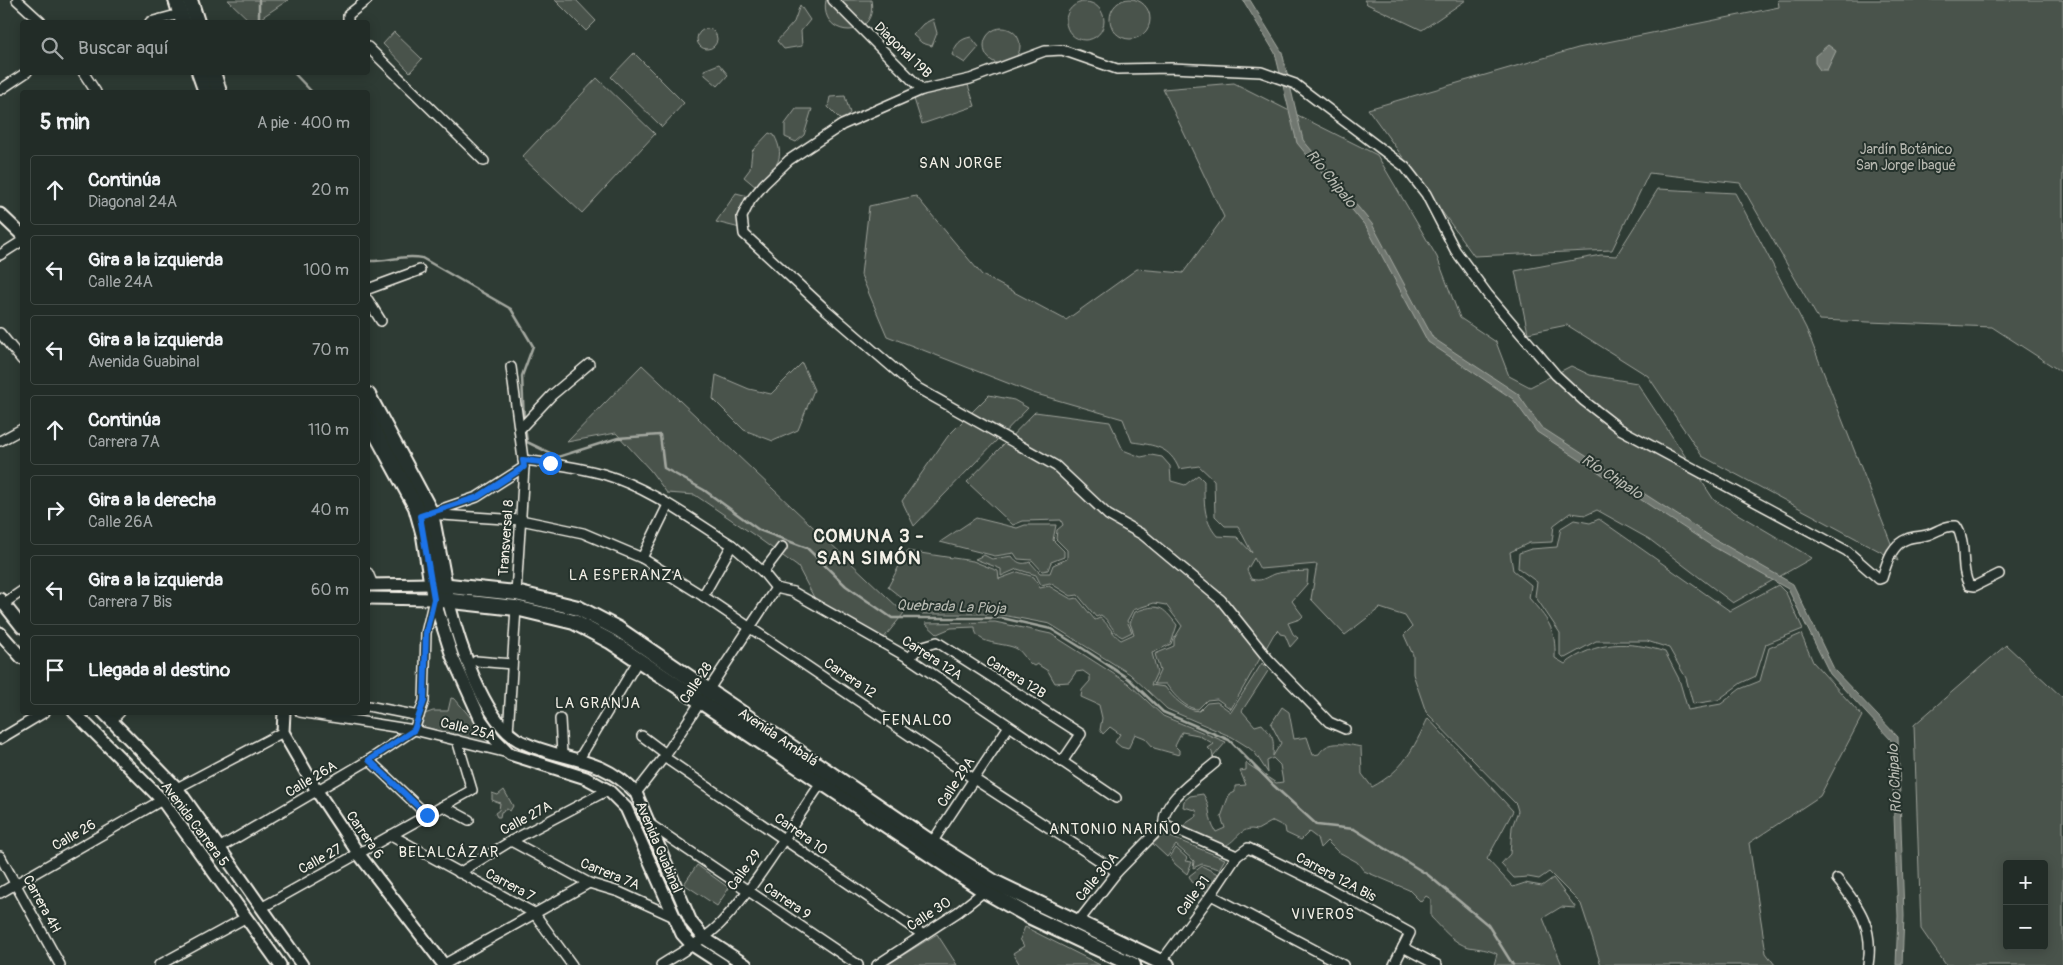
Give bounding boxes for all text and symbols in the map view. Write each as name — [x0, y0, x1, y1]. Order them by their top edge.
street label: Diagonal 19B — [871, 18, 935, 82]
search box — [20, 20, 370, 75]
icon: search — [38, 34, 66, 62]
text: Buscar aquí — [78, 36, 169, 60]
text: 5 min — [40, 109, 90, 136]
text: A pie · 400 m — [257, 113, 350, 133]
park label: Jardín Botánico San Jorge Ibagué — [1856, 141, 1956, 174]
water label: Río Chipalo — [1302, 146, 1361, 213]
district label: SAN JORGE — [919, 154, 1003, 173]
text: Continúa — [88, 168, 161, 192]
icon: ahead — [41, 176, 69, 204]
text: 20 m — [311, 180, 349, 200]
text: Diagonal 24A — [88, 192, 177, 212]
text: Gira a la izquierda — [88, 248, 223, 272]
icon: left — [41, 256, 69, 284]
text: 100 m — [303, 260, 349, 280]
text: Calle 24A — [88, 272, 153, 292]
text: Gira a la izquierda — [88, 328, 223, 352]
icon: left — [41, 336, 69, 364]
text: 70 m — [312, 340, 349, 360]
text: Avenida Guabinal — [88, 352, 200, 372]
text: Continúa — [88, 408, 161, 432]
icon: ahead — [41, 416, 69, 444]
text: 110 m — [308, 420, 349, 440]
text: Carrera 7A — [88, 432, 160, 452]
water label: Río Chipalo — [1578, 450, 1647, 504]
route start — [539, 452, 562, 475]
text: Gira a la derecha — [88, 488, 216, 512]
icon: right — [41, 496, 69, 524]
street label: Transversal 8 — [495, 499, 517, 577]
text: 40 m — [311, 500, 349, 520]
text: Calle 26A — [88, 512, 153, 532]
district label: COMUNA 3 - SAN SIMÓN — [813, 524, 925, 570]
district label: LA ESPERANZA — [569, 566, 683, 585]
text: Gira a la izquierda — [88, 568, 223, 592]
icon: left — [41, 576, 69, 604]
text: 60 m — [311, 580, 349, 600]
text: Carrera 7 Bis — [88, 592, 172, 612]
water label: Quebrada La Pioja — [896, 596, 1007, 618]
street label: Carrera 12A — [899, 632, 965, 684]
street label: Carrera 12B — [983, 652, 1049, 702]
street label: Carrera 12 — [821, 654, 880, 702]
icon: arrive — [41, 656, 69, 684]
text: Llegada al destino — [88, 658, 230, 682]
street label: Calle 28 — [676, 659, 716, 707]
district label: LA GRANJA — [555, 694, 641, 713]
street label: Avenida Ambalá — [735, 704, 821, 770]
district label: FENALCO — [882, 711, 952, 730]
street label: Calle 25A — [439, 714, 497, 744]
water label: Río Chipalo — [1884, 743, 1906, 814]
street label: Calle 29A — [934, 754, 978, 810]
street label: Calle 26A — [282, 757, 340, 801]
street label: Avenida Carrera 5 — [158, 778, 232, 870]
street label: Calle 27A — [497, 797, 555, 839]
street label: Avenida Guabinal — [632, 799, 686, 895]
route end — [416, 804, 439, 827]
street label: Carrera 6 — [342, 808, 388, 862]
street label: Carrera 10 — [771, 809, 831, 859]
street label: Calle 26 — [49, 816, 99, 854]
district label: ANTONIO NARIÑO — [1049, 820, 1181, 839]
street label: Calle 27 — [295, 840, 345, 878]
district label: BELALCÁZAR — [399, 843, 499, 862]
street label: Calle 29 — [723, 846, 765, 894]
street label: Calle 30A — [1072, 849, 1122, 905]
street label: Carrera 12A Bis — [1293, 849, 1380, 906]
street label: Carrera 7A — [578, 854, 642, 894]
map controls — [2003, 860, 2048, 950]
button: + — [2003, 860, 2048, 905]
street label: Carrera 7 — [482, 865, 538, 905]
street label: Carrera 4H — [19, 872, 65, 936]
street label: Calle 31 — [1173, 873, 1213, 919]
street label: Carrera 9 — [760, 879, 814, 923]
street label: Calle 30 — [904, 893, 954, 935]
district label: VIVEROS — [1291, 905, 1355, 924]
button: − — [2003, 905, 2048, 950]

